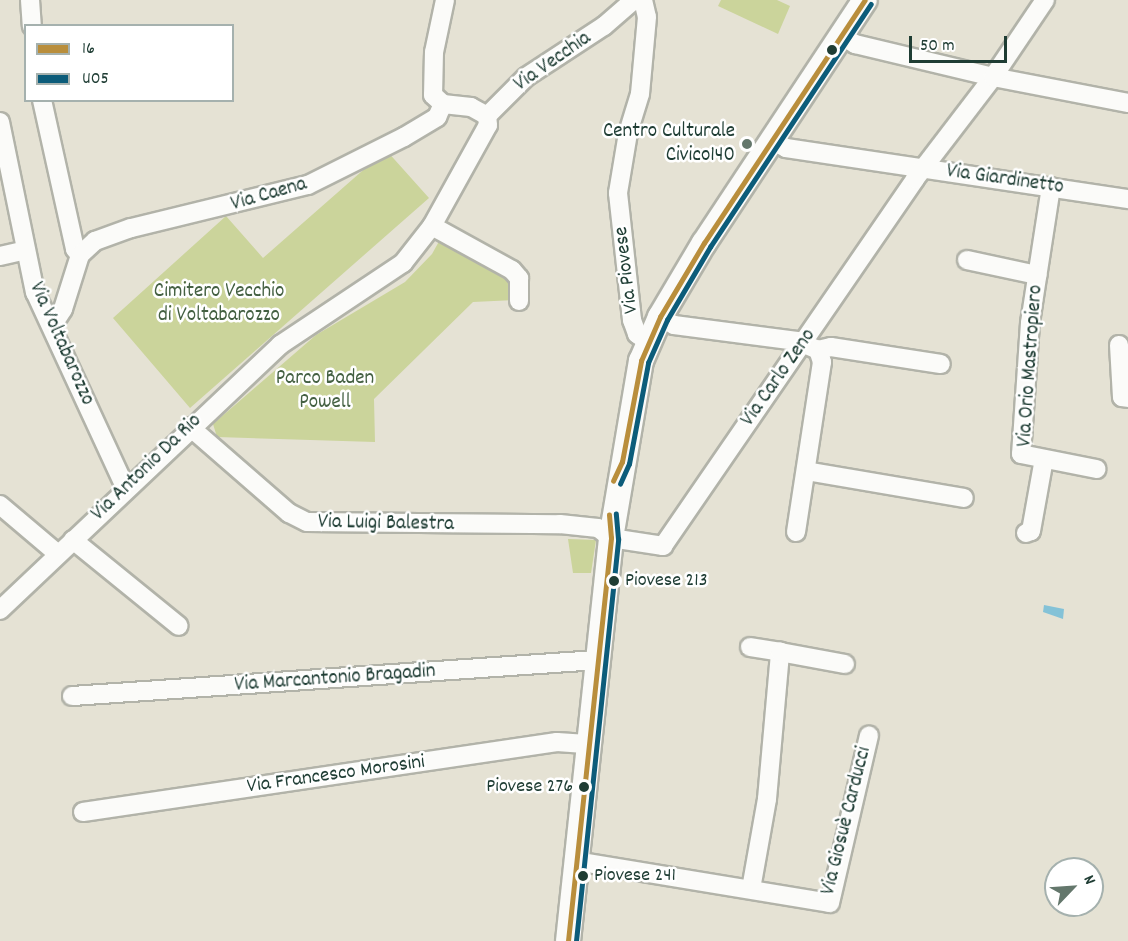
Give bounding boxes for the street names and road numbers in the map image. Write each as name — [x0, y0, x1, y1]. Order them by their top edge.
street label: Via Vecchia — [510, 26, 596, 98]
street label: Via Giardinetto — [945, 159, 1065, 201]
street label: Via Caena — [228, 172, 310, 218]
street label: Via Piovese — [609, 225, 645, 315]
street label: Via Voltabarozzo — [23, 279, 99, 409]
street label: Via Orio Mastropiero — [1013, 284, 1049, 448]
street label: Via Carlo Zeno — [736, 324, 822, 432]
street label: Via Antonio Da Rio — [87, 409, 207, 527]
street label: Via Luigi Balestra — [318, 510, 454, 538]
street label: Via Marcantonio Bragadin — [234, 659, 436, 699]
street label: Via Giosuè Carducci — [816, 744, 878, 898]
street label: Via Francesco Morosini — [245, 750, 427, 800]

